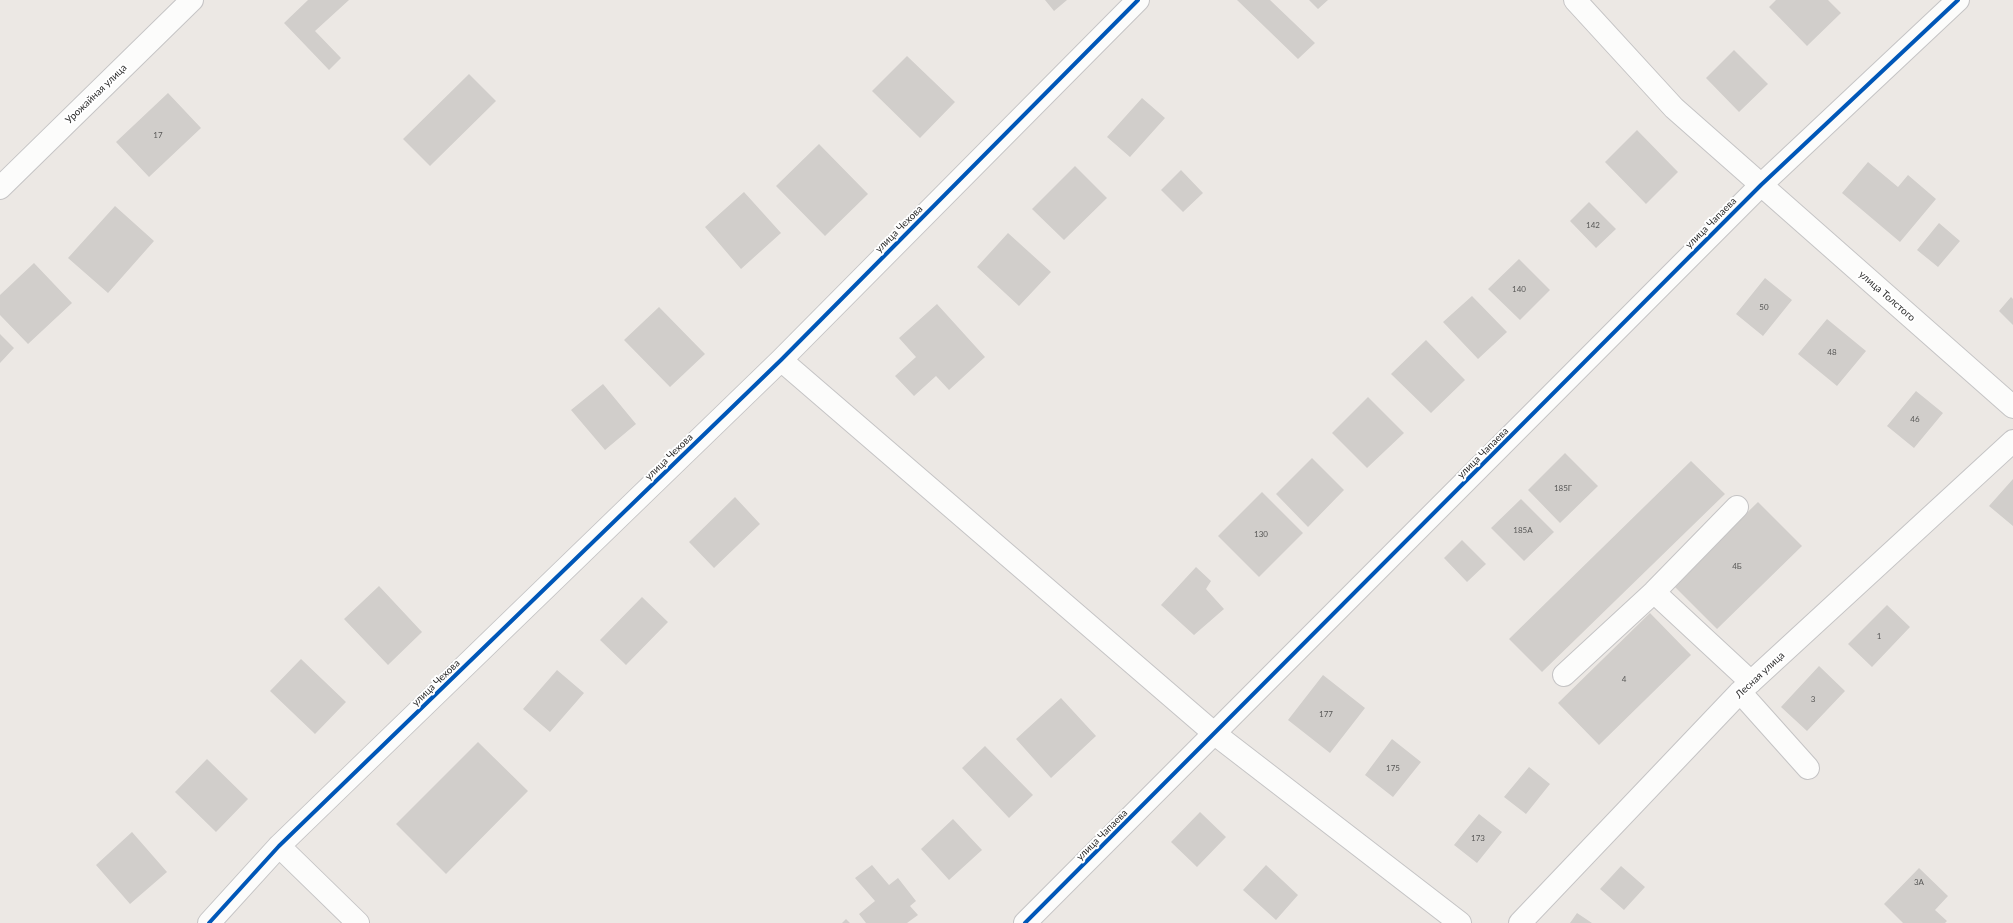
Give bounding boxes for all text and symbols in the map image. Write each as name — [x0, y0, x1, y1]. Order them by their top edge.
street label: Урожайная улица — [63, 62, 129, 126]
house number: 17 — [153, 130, 163, 140]
street label: улица Чапаева — [1683, 195, 1739, 251]
street label: улица Чехова — [873, 203, 925, 255]
house number: 142 — [1586, 220, 1600, 230]
street label: улица Толстого — [1856, 268, 1918, 324]
house number: 140 — [1512, 284, 1526, 294]
house number: 50 — [1759, 302, 1769, 312]
house number: 48 — [1827, 347, 1837, 357]
house number: 46 — [1910, 414, 1920, 424]
street label: улица Чапаева — [1455, 425, 1511, 481]
street label: улица Чехова — [643, 431, 695, 483]
house number: 185Г — [1554, 483, 1572, 493]
house number: 185А — [1513, 525, 1533, 535]
house number: 130 — [1254, 529, 1268, 539]
house number: 4Б — [1732, 561, 1742, 571]
house number: 1 — [1877, 631, 1881, 641]
street label: Лесная улица — [1733, 649, 1787, 701]
street label: улица Чехова — [410, 657, 462, 709]
house number: 4 — [1622, 674, 1626, 684]
house number: 3 — [1811, 694, 1815, 704]
house number: 177 — [1319, 709, 1333, 719]
house number: 175 — [1386, 763, 1400, 773]
street label: улица Чапаева — [1074, 807, 1130, 863]
house number: 173 — [1471, 833, 1485, 843]
house number: 3А — [1914, 877, 1924, 887]

